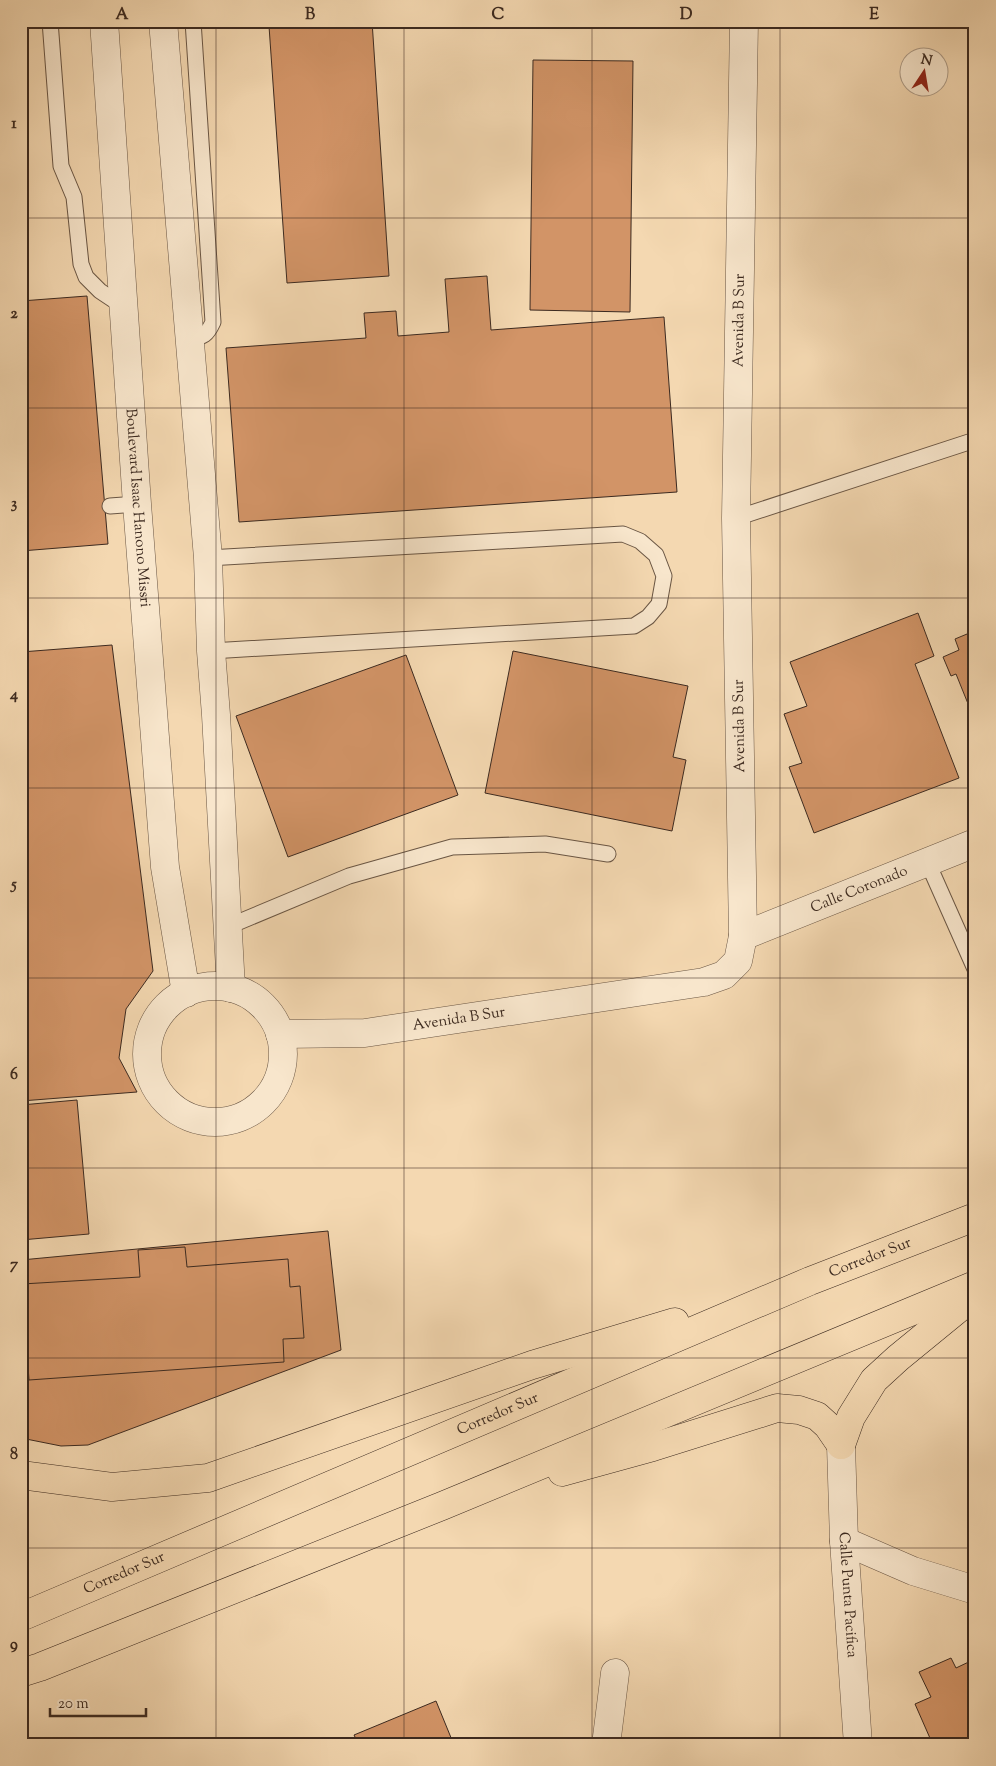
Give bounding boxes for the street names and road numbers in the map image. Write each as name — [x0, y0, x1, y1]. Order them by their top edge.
street label: Avenida B Sur — [728, 273, 750, 367]
street label: Boulevard Isaac Hanono Missri — [120, 408, 155, 608]
street label: Avenida B Sur — [729, 679, 751, 773]
street label: Calle Coronado — [807, 861, 911, 918]
street label: Avenida B Sur — [411, 1001, 507, 1036]
street label: Corredor Sur — [826, 1232, 915, 1283]
street label: Corredor Sur — [454, 1387, 542, 1441]
street label: Calle Punta Pacifica — [833, 1532, 862, 1658]
street label: Corredor Sur — [80, 1546, 168, 1600]

